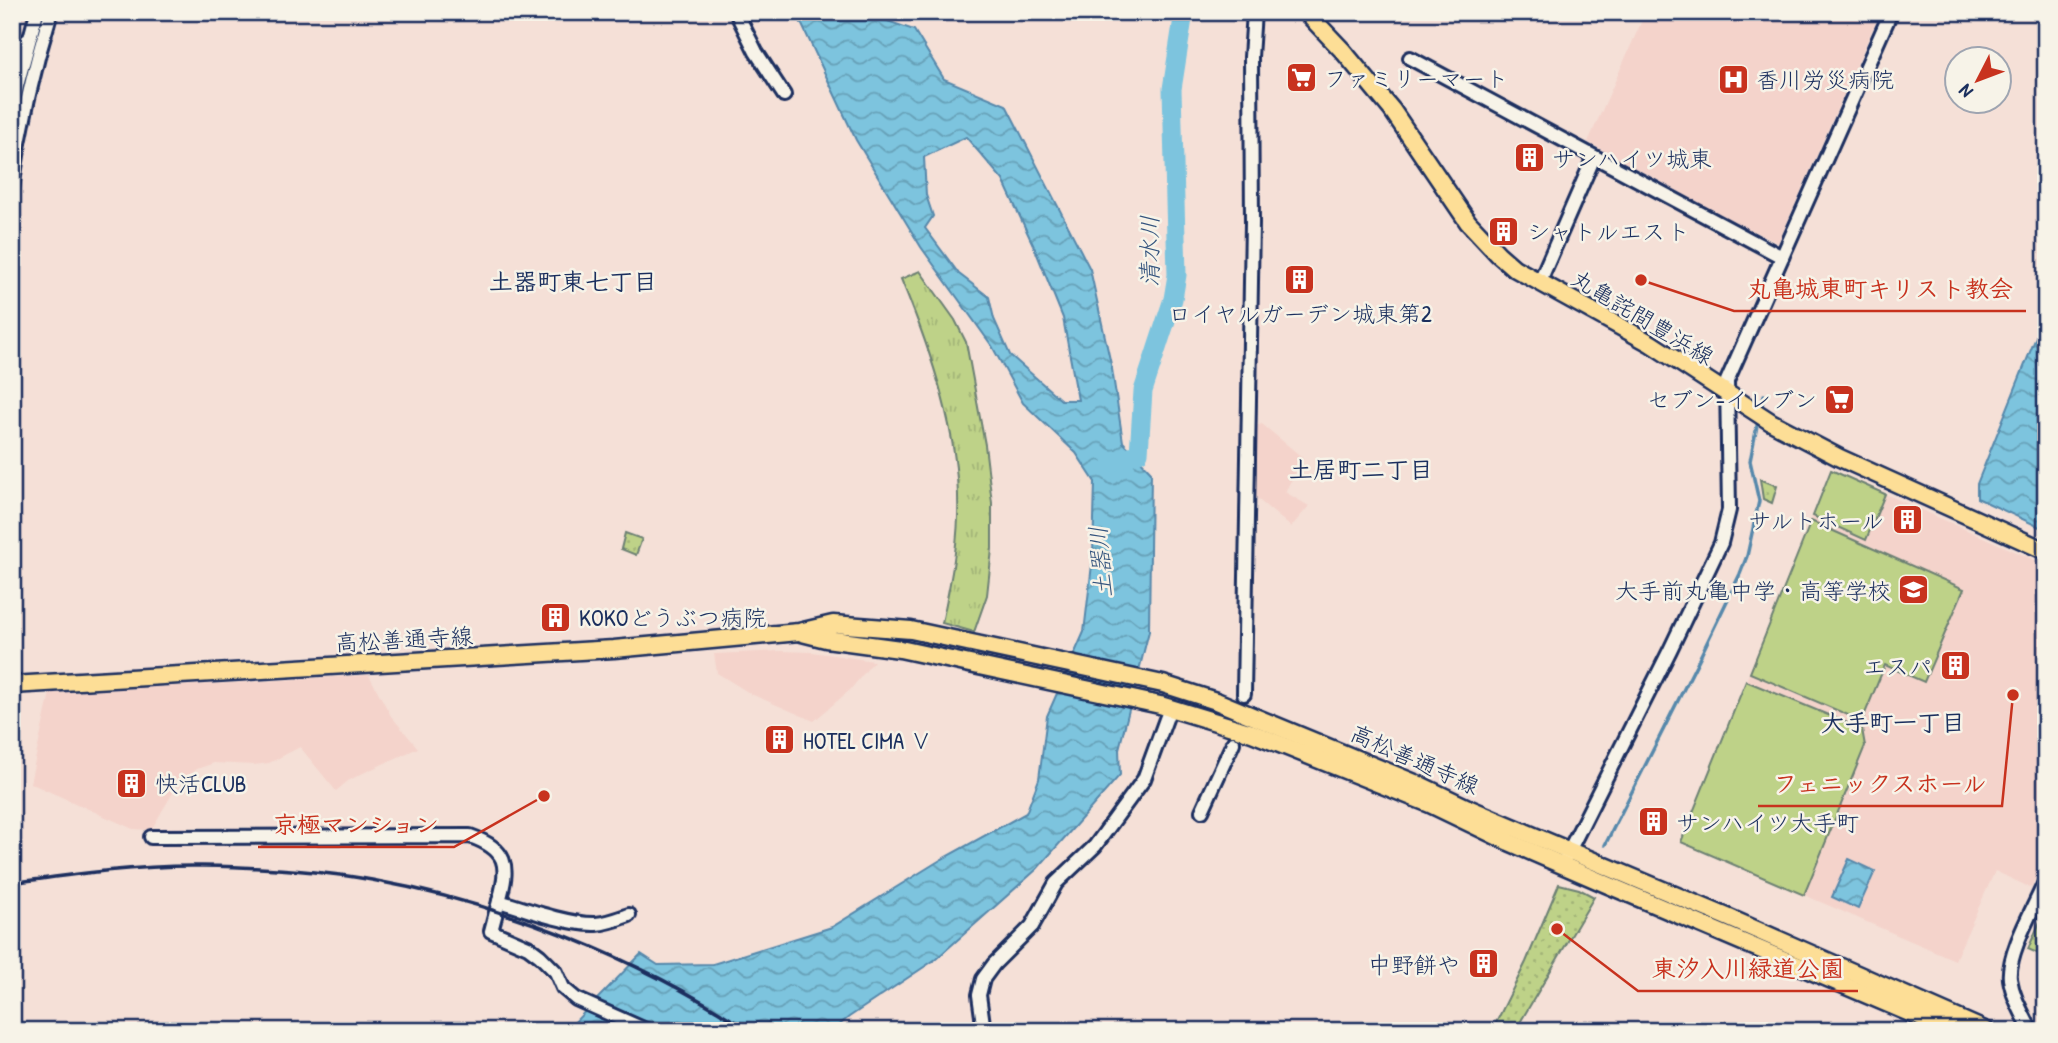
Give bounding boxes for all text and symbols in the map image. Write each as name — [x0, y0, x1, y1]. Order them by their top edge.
north arrow — [1942, 46, 2012, 116]
supermarket icon: ファミリーマート — [1284, 61, 1318, 95]
hospital icon: 香川労災病院 — [1716, 62, 1750, 96]
place label: ファミリーマート — [1324, 63, 1508, 94]
place label: 香川労災病院 — [1756, 64, 1894, 95]
text: N — [1952, 79, 1978, 104]
building icon: サンハイツ城東 — [1512, 141, 1546, 175]
place label: サンハイツ城東 — [1552, 143, 1712, 174]
building icon: シャトルエスト — [1487, 214, 1521, 248]
water label: 清水川 — [1133, 215, 1165, 287]
place label: シャトルエスト — [1527, 216, 1690, 247]
building icon: ロイヤルガーデン城東第2 — [1283, 262, 1317, 296]
street label: 丸亀詫間豊浜線 — [1566, 262, 1720, 372]
district label: 土器町東七丁目 — [489, 265, 657, 297]
callout: 丸亀城東町キリスト教会 — [1734, 266, 2026, 311]
text: 丸亀城東町キリスト教会 — [1747, 272, 2013, 304]
place label: ロイヤルガーデン城東第2 — [1168, 298, 1432, 329]
supermarket icon: セブン-イレブン — [1823, 382, 1857, 416]
place label: セブン-イレブン — [1647, 384, 1817, 415]
district label: 土居町二丁目 — [1289, 453, 1433, 485]
building icon: サルトホール — [1890, 503, 1924, 537]
place label: サルトホール — [1748, 505, 1884, 536]
water label: 土器川 — [1081, 525, 1119, 599]
school or university icon: 大手前丸亀中学・高等学校 — [1897, 573, 1931, 607]
place label: 大手前丸亀中学・高等学校 — [1615, 575, 1891, 606]
building icon: KOKOどうぶつ病院 — [539, 600, 573, 634]
place label: KOKOどうぶつ病院 — [579, 602, 766, 633]
street label: 高松善通寺線 — [334, 620, 474, 658]
building icon: エスパ — [1938, 649, 1972, 683]
place label: エスパ — [1863, 651, 1932, 682]
district label: 大手町一丁目 — [1821, 706, 1965, 738]
street label: 高松善通寺線 — [1346, 717, 1484, 801]
building icon: HOTEL CIMA Ⅴ — [763, 723, 797, 757]
place label: HOTEL CIMA Ⅴ — [803, 725, 933, 756]
callout: フェニックスホール — [1758, 761, 2002, 806]
building icon: 快活CLUB — [115, 766, 149, 800]
text: フェニックスホール — [1773, 767, 1987, 799]
place label: 快活CLUB — [155, 768, 246, 799]
callout: 京極マンション — [258, 802, 454, 847]
building icon: サンハイツ大手町 — [1636, 805, 1670, 839]
place label: サンハイツ大手町 — [1676, 807, 1859, 838]
text: 京極マンション — [273, 808, 439, 840]
callout: 東汐入川緑道公園 — [1638, 946, 1858, 991]
building icon: 中野餅や — [1466, 947, 1500, 981]
place label: 中野餅や — [1368, 949, 1460, 980]
text: 東汐入川緑道公園 — [1652, 952, 1844, 984]

